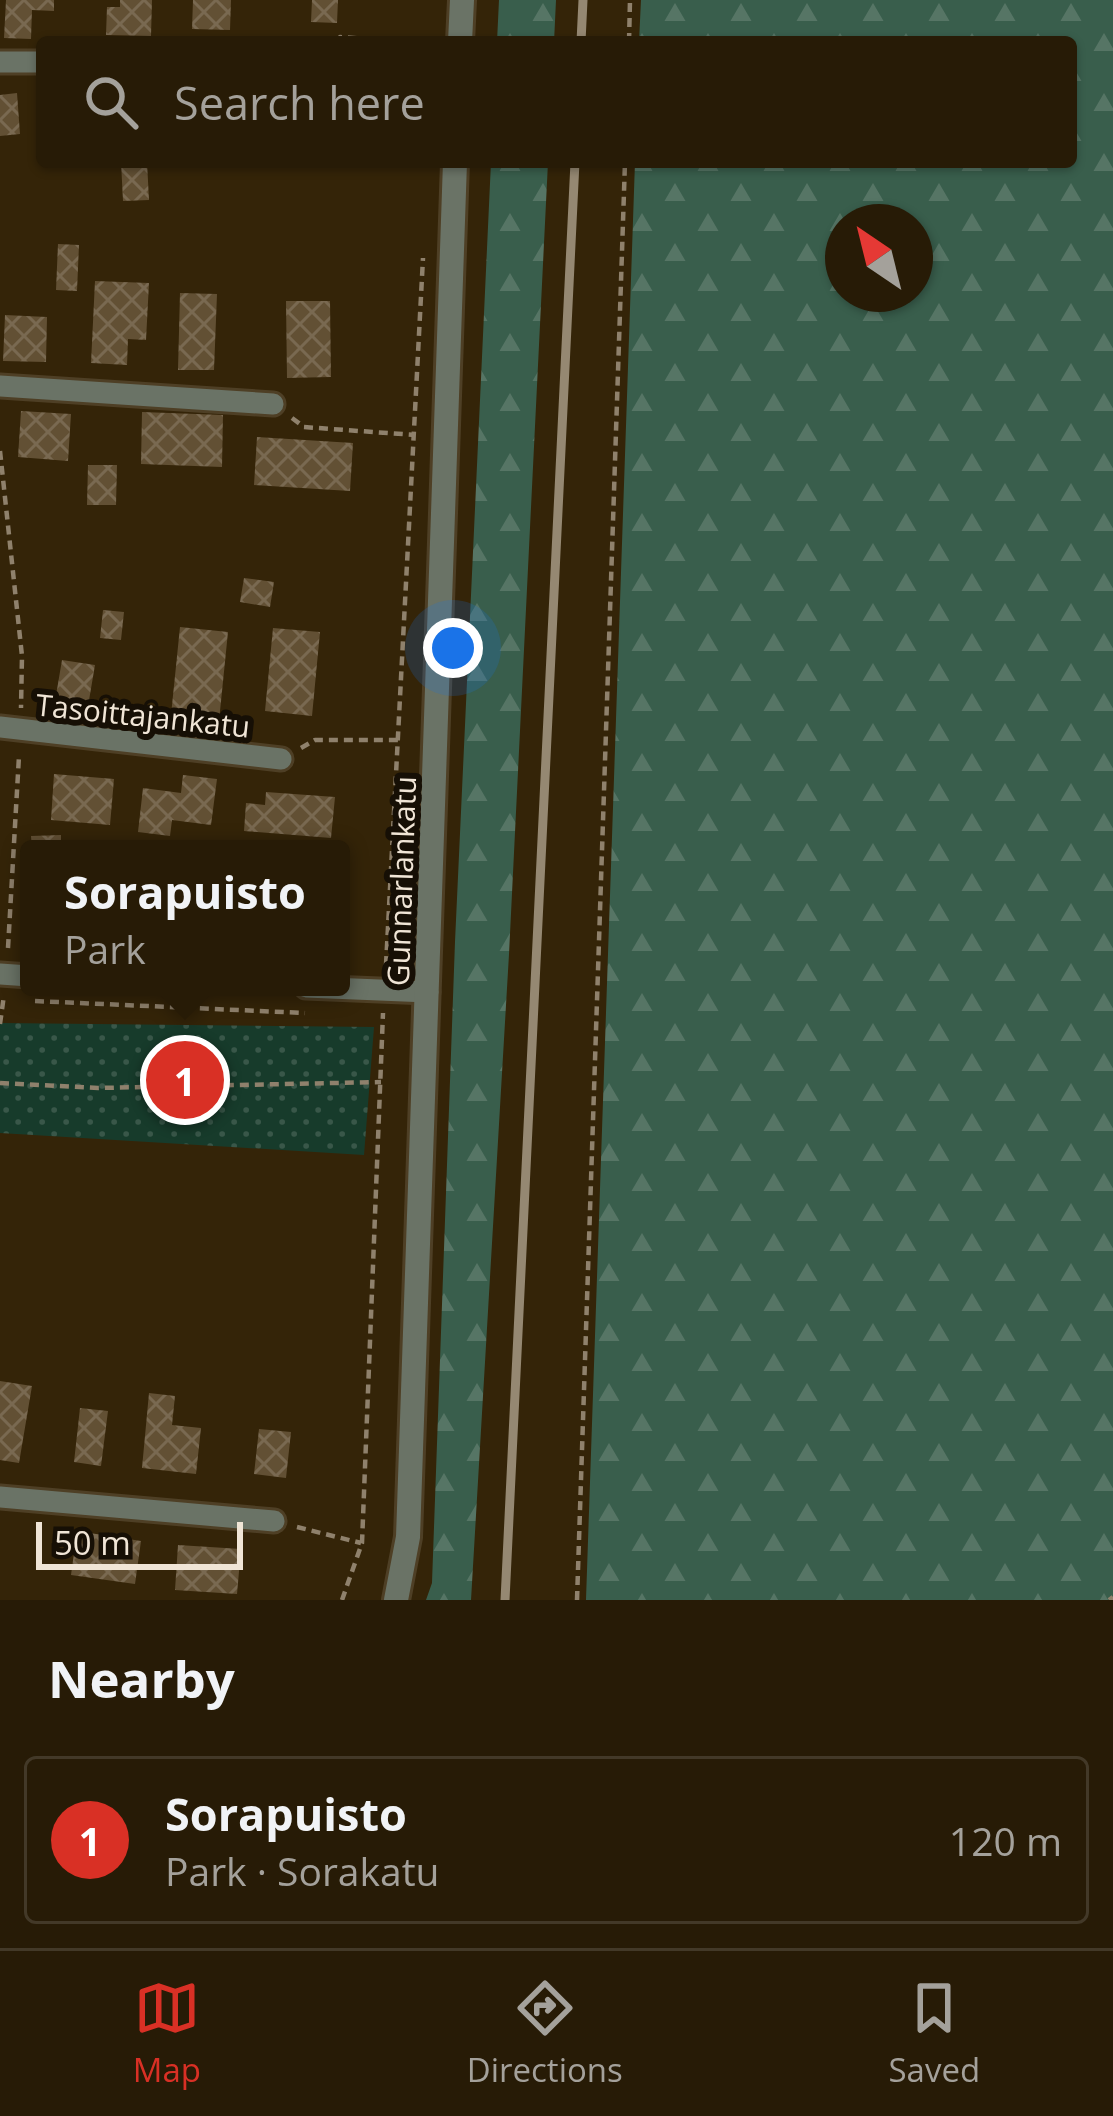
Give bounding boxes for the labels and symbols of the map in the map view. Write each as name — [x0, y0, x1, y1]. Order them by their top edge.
north arrow — [825, 204, 933, 312]
your location — [423, 618, 483, 678]
street label: Tasoittajankatu — [34, 683, 252, 747]
street label: Gunnarlankatu — [377, 775, 425, 987]
pin: 1 — [146, 1035, 224, 1125]
scale bar — [36, 1516, 243, 1569]

